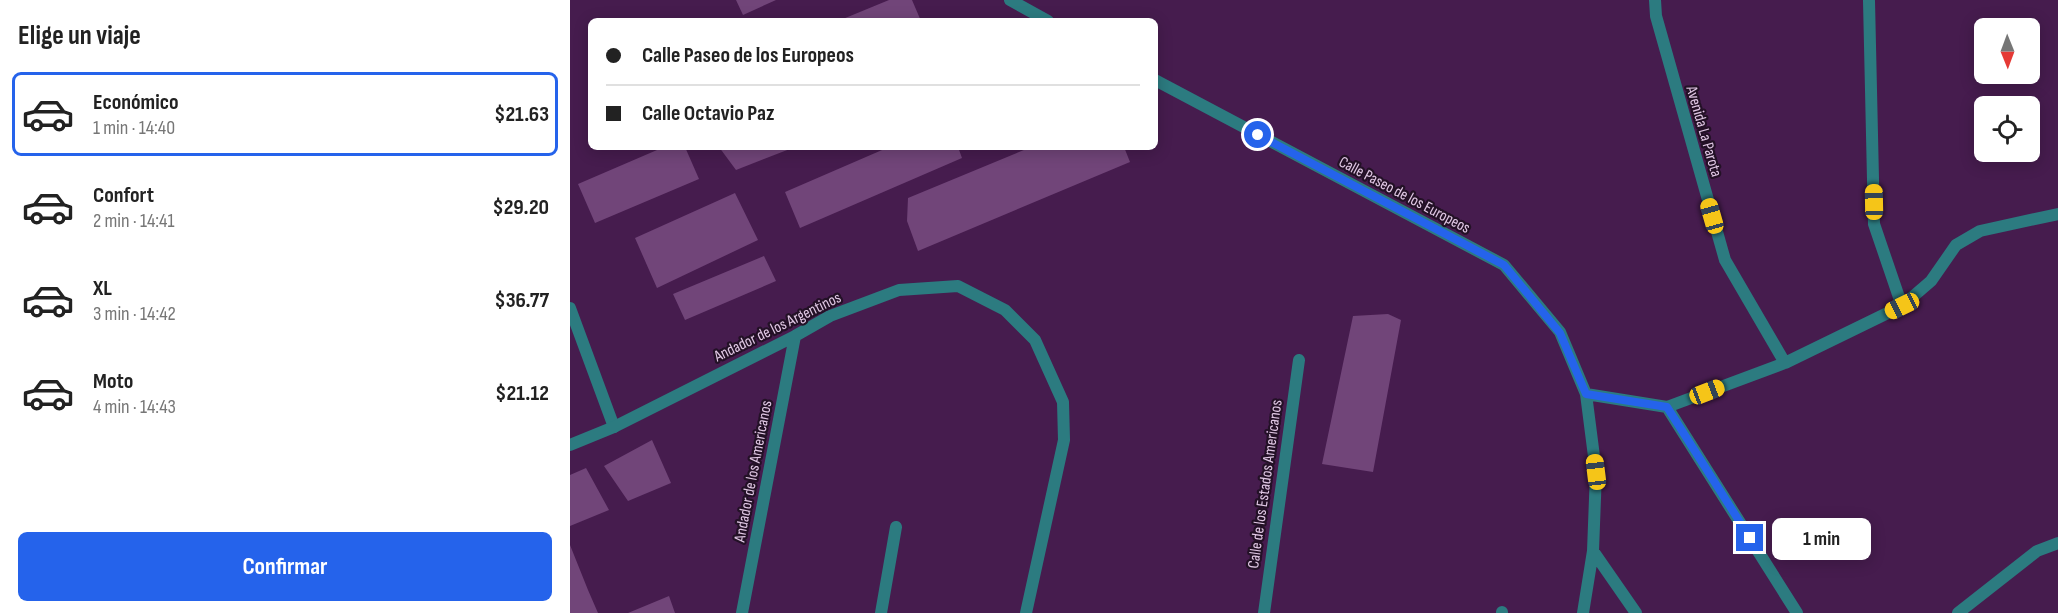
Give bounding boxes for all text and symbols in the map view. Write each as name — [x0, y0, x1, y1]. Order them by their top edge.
north arrow — [1974, 18, 2040, 84]
map controls — [1974, 18, 2040, 162]
text: Elige un viaje — [18, 20, 141, 52]
text: Calle Paseo de los Europeos — [642, 42, 854, 69]
street label: Avenida La Parota — [1681, 83, 1726, 179]
icon: car — [21, 87, 75, 141]
text: Económico — [93, 89, 179, 116]
button: locate — [1974, 96, 2040, 162]
text: Calle Octavio Paz — [642, 100, 774, 127]
text: $21.63 — [494, 101, 549, 128]
text: 1 min · 14:40 — [93, 116, 175, 140]
route start — [1244, 121, 1271, 148]
street label: Calle Paseo de los Europeos — [1335, 153, 1473, 238]
icon: car — [21, 180, 75, 234]
text: Confort — [93, 182, 154, 209]
car — [1865, 184, 1883, 220]
text: $29.20 — [492, 194, 549, 221]
car — [1698, 196, 1726, 236]
text: 2 min · 14:41 — [93, 209, 174, 233]
icon: car — [21, 273, 75, 327]
text: XL — [93, 275, 112, 302]
text: $36.77 — [494, 287, 549, 314]
street label: Andador de los Argentinos — [710, 288, 844, 367]
car — [1882, 290, 1922, 322]
text: 3 min · 14:42 — [93, 302, 176, 326]
icon: car — [21, 366, 75, 420]
text: Moto — [93, 368, 133, 395]
car — [1687, 377, 1727, 407]
text: $21.12 — [495, 380, 549, 407]
text: 4 min · 14:43 — [93, 395, 176, 419]
street label: Calle de los Estados Americanos — [1244, 398, 1287, 570]
street label: Andador de los Americanos — [730, 399, 777, 545]
car — [1585, 453, 1607, 491]
callout: 1 min — [1771, 517, 1870, 559]
route end — [1736, 524, 1763, 551]
text: 1 min — [1803, 527, 1840, 551]
button: Confirmar — [18, 532, 552, 601]

